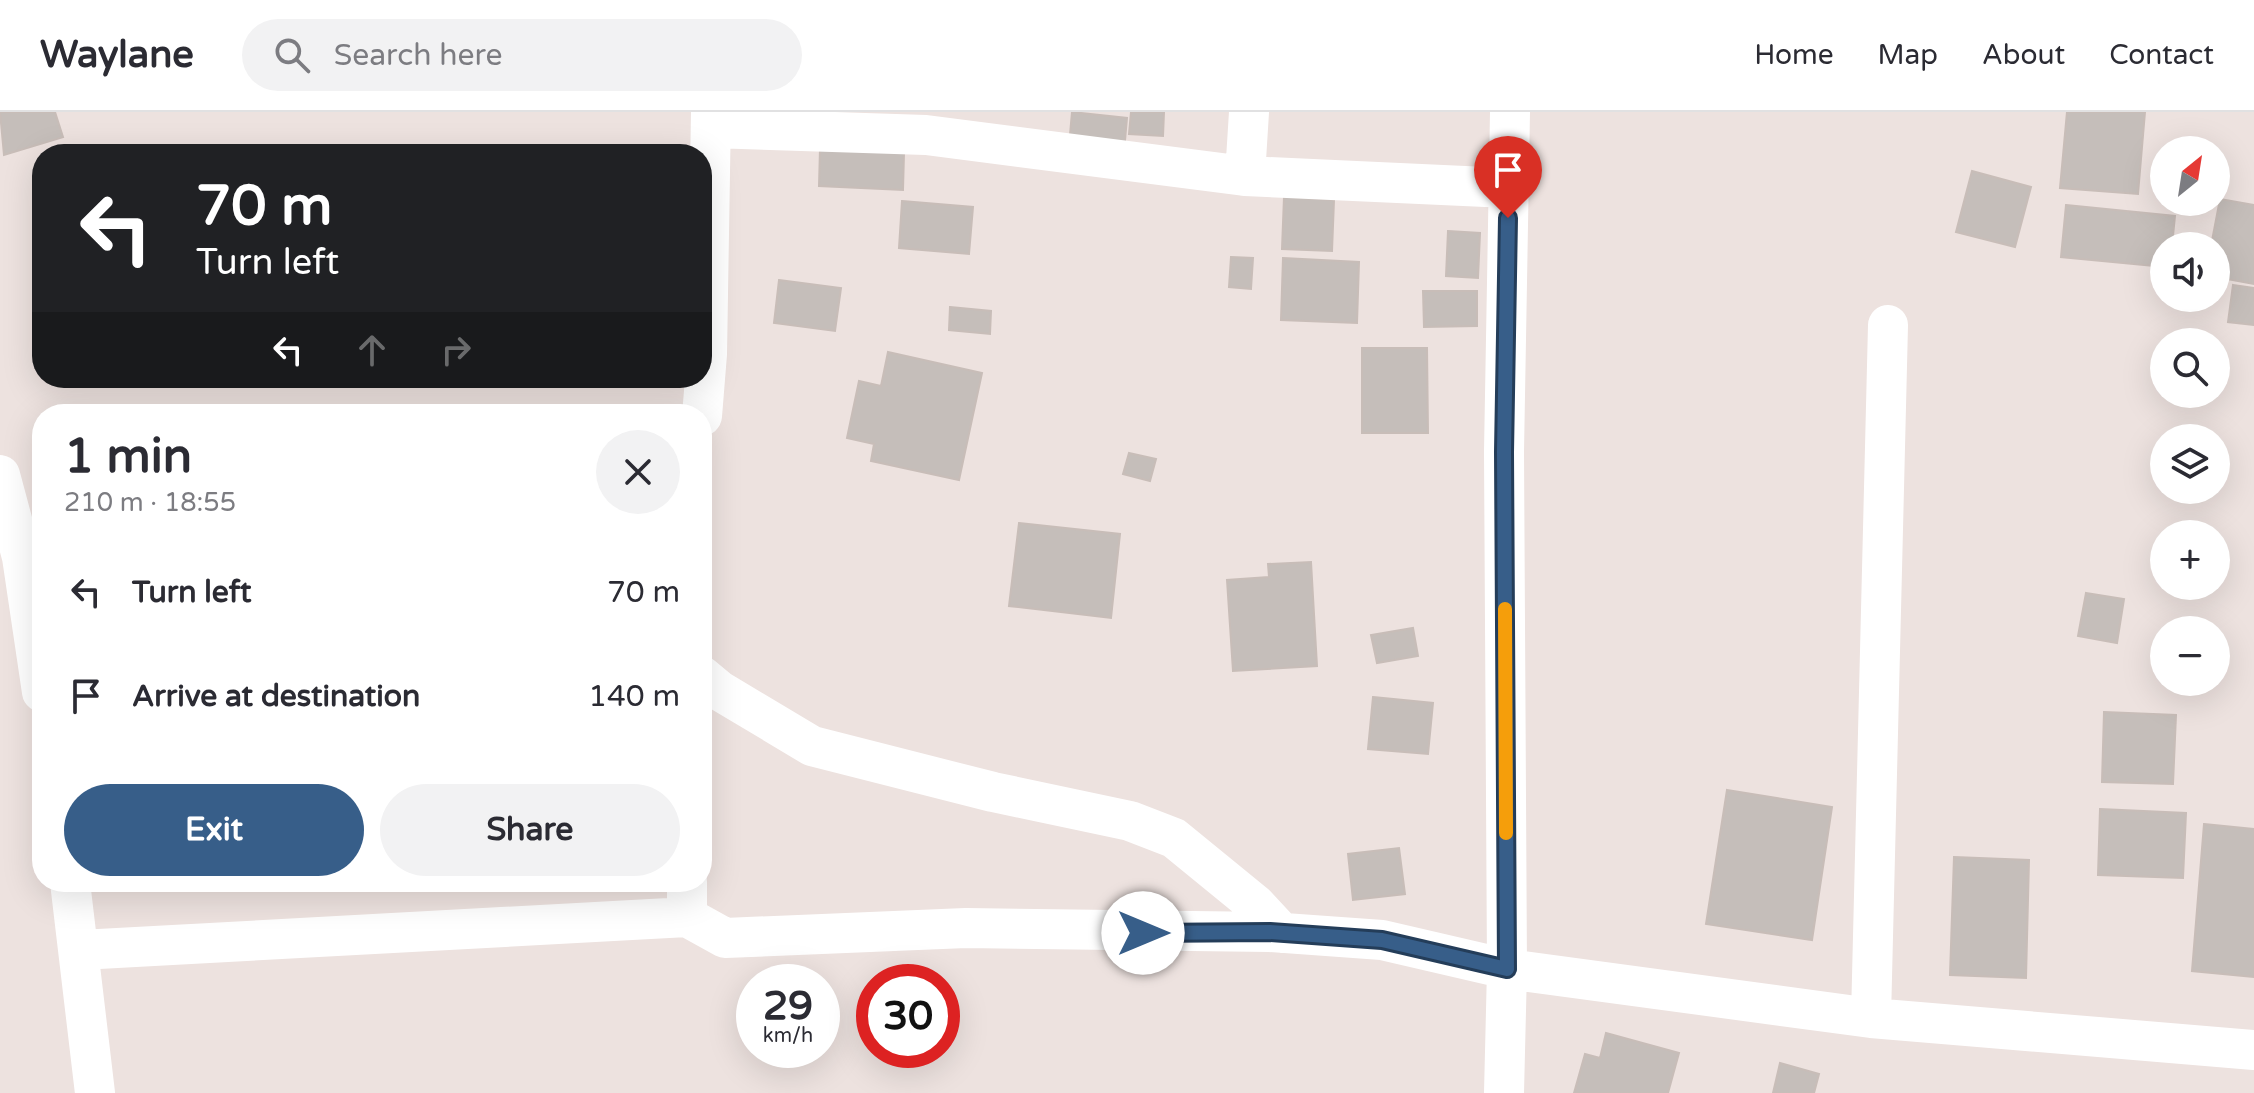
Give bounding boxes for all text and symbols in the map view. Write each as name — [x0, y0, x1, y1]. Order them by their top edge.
search box — [242, 19, 802, 91]
text: Waylane — [40, 32, 194, 78]
icon: search — [270, 33, 314, 77]
text: Search here — [334, 37, 503, 74]
text: Home — [1754, 38, 1834, 72]
text: Map — [1878, 38, 1938, 72]
text: About — [1982, 38, 2065, 72]
text: Contact — [2109, 38, 2214, 72]
pin — [1474, 136, 1542, 218]
north arrow — [2150, 136, 2230, 216]
map controls — [2150, 136, 2230, 696]
icon: arrive — [1486, 148, 1530, 192]
text: 70 m — [196, 173, 332, 240]
icon: left — [64, 176, 168, 280]
button: sound — [2150, 232, 2230, 312]
text: Turn left — [196, 241, 339, 284]
icon: left — [266, 328, 310, 372]
icon: ahead — [350, 328, 394, 372]
icon: right — [434, 328, 478, 372]
button: search — [2150, 328, 2230, 408]
button: layers — [2150, 424, 2230, 504]
text: 1 min — [64, 428, 192, 486]
button: close — [596, 430, 680, 514]
text: 210 m · 18:55 — [64, 487, 236, 518]
button: + — [2150, 520, 2230, 600]
icon: left — [64, 570, 108, 614]
text: Turn left — [132, 574, 251, 611]
text: 70 m — [607, 574, 680, 611]
button: − — [2150, 616, 2230, 696]
icon: arrive — [64, 674, 108, 718]
text: Arrive at destination — [132, 678, 420, 715]
text: 140 m — [588, 678, 680, 715]
button: Exit — [64, 784, 364, 876]
button: Share — [380, 784, 680, 876]
position arrow — [1101, 891, 1185, 975]
speed limit sign: 30 — [856, 964, 960, 1068]
text: 29 — [763, 982, 813, 1030]
text: km/h — [763, 1024, 813, 1048]

